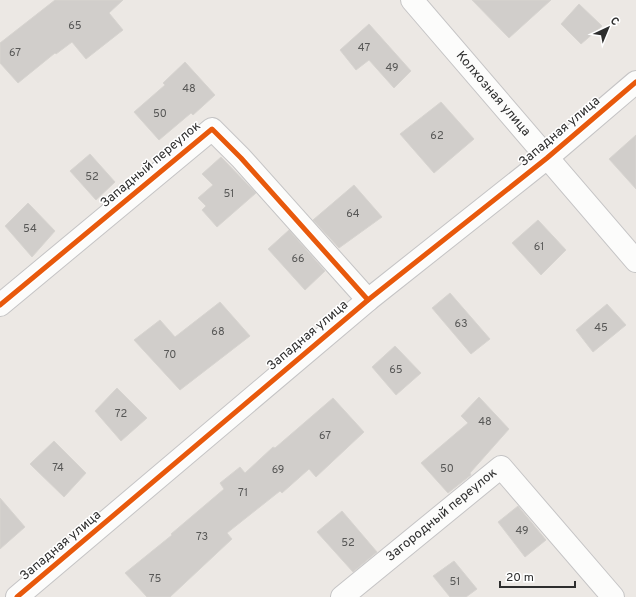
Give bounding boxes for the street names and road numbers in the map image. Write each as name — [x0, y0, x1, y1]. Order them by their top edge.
street label: Колхозная улица — [452, 48, 534, 140]
street label: Западная улица — [516, 93, 604, 171]
street label: Западный переулок — [98, 118, 204, 212]
street label: Западная улица — [264, 297, 352, 375]
street label: Загородный переулок — [383, 465, 501, 566]
street label: Западная улица — [17, 507, 105, 585]

